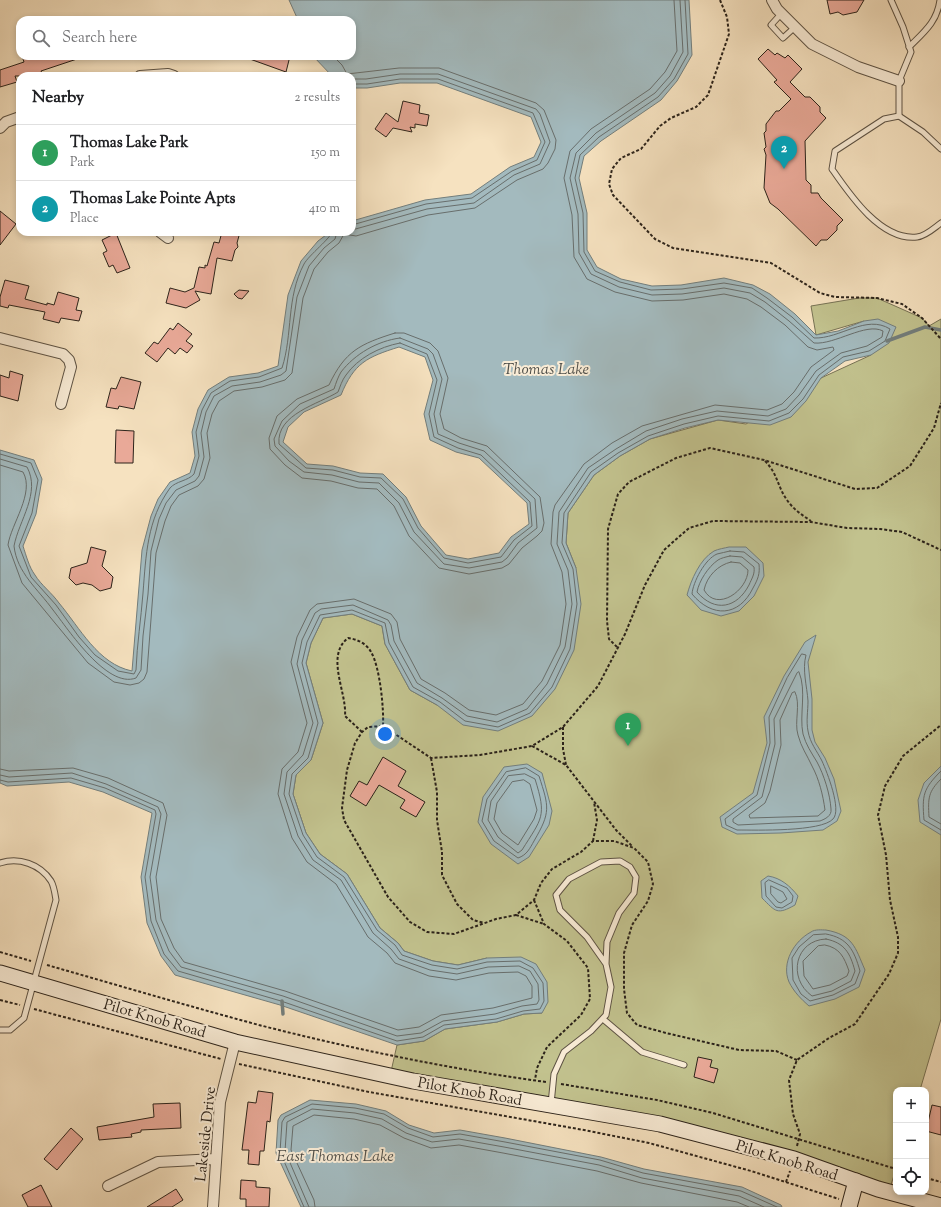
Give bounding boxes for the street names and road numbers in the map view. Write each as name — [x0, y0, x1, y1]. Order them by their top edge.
street label: Pilot Knob Road — [101, 995, 209, 1044]
street label: Pilot Knob Road — [416, 1073, 524, 1112]
street label: Lakeside Drive — [191, 1086, 222, 1183]
street label: Pilot Knob Road — [733, 1136, 841, 1187]

